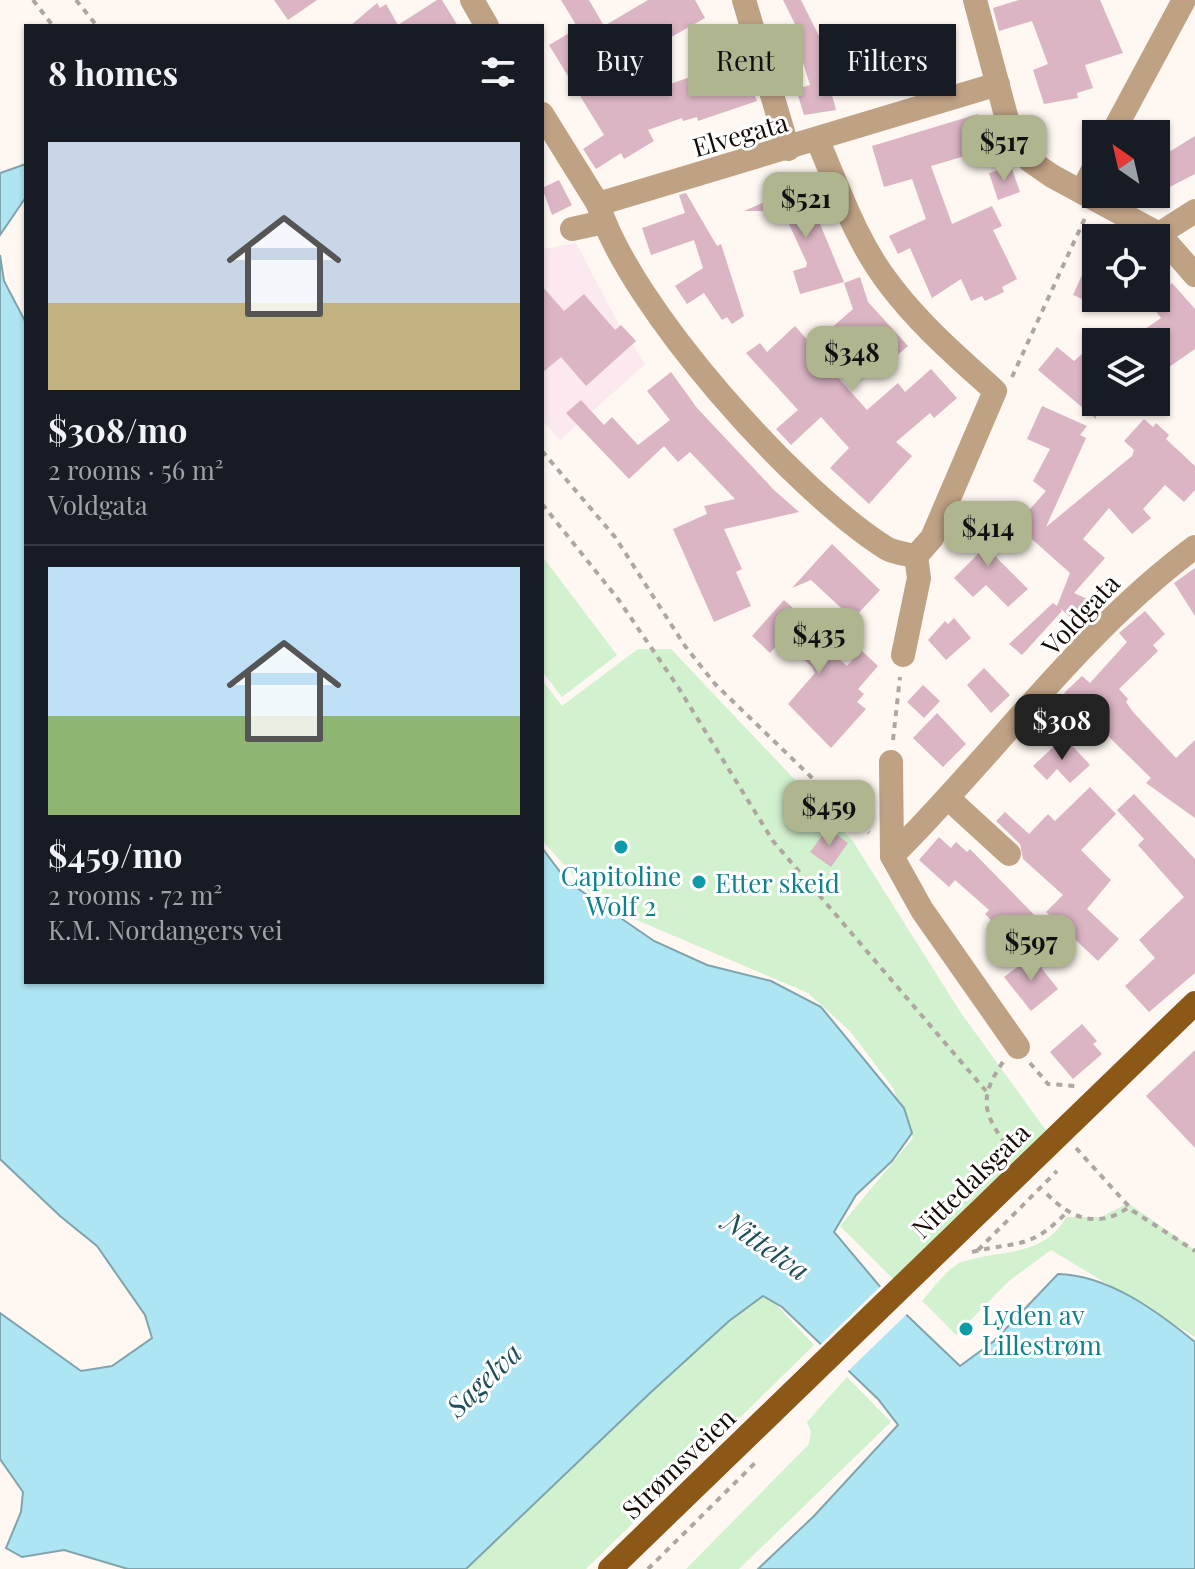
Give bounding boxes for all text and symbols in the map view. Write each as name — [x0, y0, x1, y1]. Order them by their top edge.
chip: Buy — [568, 24, 672, 96]
chip: Rent — [688, 24, 803, 96]
chip: Filters — [819, 24, 956, 96]
text: 8 homes — [48, 49, 178, 95]
icon: filters — [476, 50, 520, 94]
street label: Elvegata — [688, 104, 792, 164]
pin: $517 — [957, 115, 1051, 183]
north arrow — [1082, 120, 1170, 208]
map controls — [1082, 120, 1170, 416]
text: $517 — [980, 123, 1028, 158]
pin: $521 — [759, 172, 853, 240]
text: $521 — [781, 180, 831, 215]
icon: home — [212, 194, 356, 338]
button: locate — [1082, 224, 1170, 312]
pin: $348 — [805, 326, 899, 394]
button: layers — [1082, 328, 1170, 416]
text: $348 — [824, 334, 880, 369]
text: $308/mo — [48, 406, 187, 452]
text: 2 rooms · 56 m² — [48, 452, 224, 487]
text: Voldgata — [48, 487, 148, 522]
pin: $414 — [941, 501, 1035, 569]
text: $414 — [962, 509, 1014, 544]
street label: Voldgata — [1033, 566, 1127, 663]
pin: $435 — [772, 608, 866, 676]
text: $435 — [793, 616, 845, 651]
icon: home — [212, 619, 356, 763]
pin: $308 — [1015, 694, 1109, 762]
text: $308 — [1033, 702, 1091, 737]
pin: $459 — [782, 780, 876, 848]
text: $459 — [802, 788, 856, 823]
text: $459/mo — [48, 831, 182, 877]
marker: Capitoline Wolf 2 — [612, 838, 630, 856]
place label: Capitoline Wolf 2 — [561, 858, 681, 923]
place label: Etter skeid — [715, 865, 840, 900]
marker: Etter skeid — [690, 873, 708, 891]
text: 2 rooms · 72 m² — [48, 877, 222, 912]
text: K.M. Nordangers vei — [48, 912, 283, 947]
pin: $597 — [984, 915, 1078, 983]
text: $597 — [1004, 923, 1058, 958]
street label: Nittedalsgata — [903, 1115, 1037, 1245]
water label: Nittelva — [714, 1200, 817, 1288]
place label: Lyden av Lillestrøm — [982, 1297, 1102, 1362]
marker: Lyden av Lillestrøm — [957, 1320, 975, 1338]
water label: Sagelva — [436, 1334, 529, 1425]
street label: Strømsveien — [614, 1400, 743, 1526]

